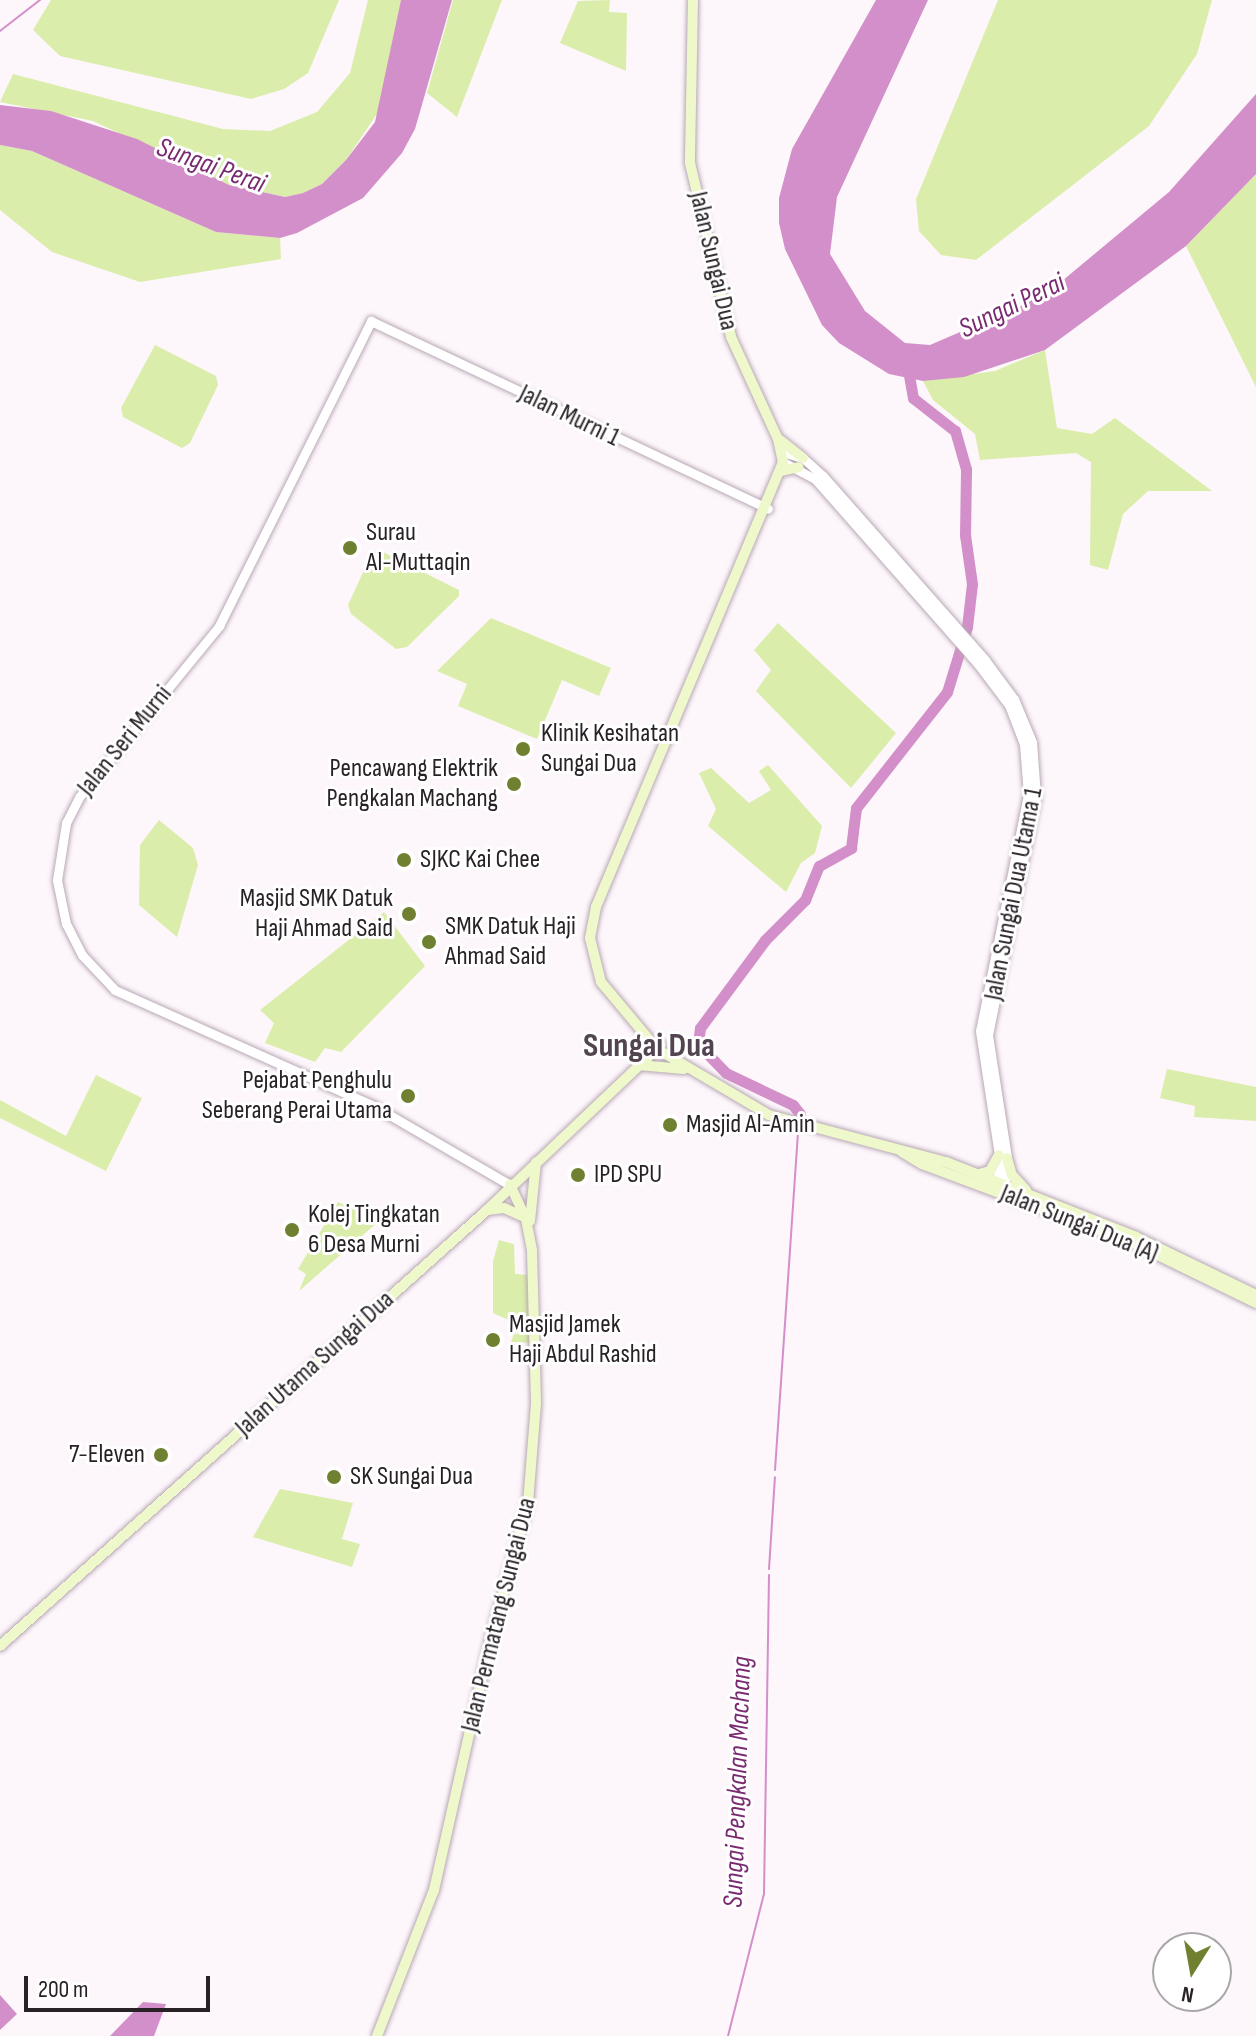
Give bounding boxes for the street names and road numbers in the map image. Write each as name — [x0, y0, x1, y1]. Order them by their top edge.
street label: Jalan Sungai Dua — [682, 189, 744, 333]
street label: Jalan Murni 1 — [513, 378, 625, 454]
street label: Jalan Seri Murni — [71, 679, 179, 803]
street label: Jalan Sungai Dua Utama 1 — [978, 785, 1050, 1003]
street label: Jalan Sungai Dua (A) — [995, 1178, 1163, 1270]
street label: Jalan Utama Sungai Dua — [229, 1285, 401, 1443]
street label: Jalan Permatang Sungai Dua — [455, 1495, 543, 1735]

